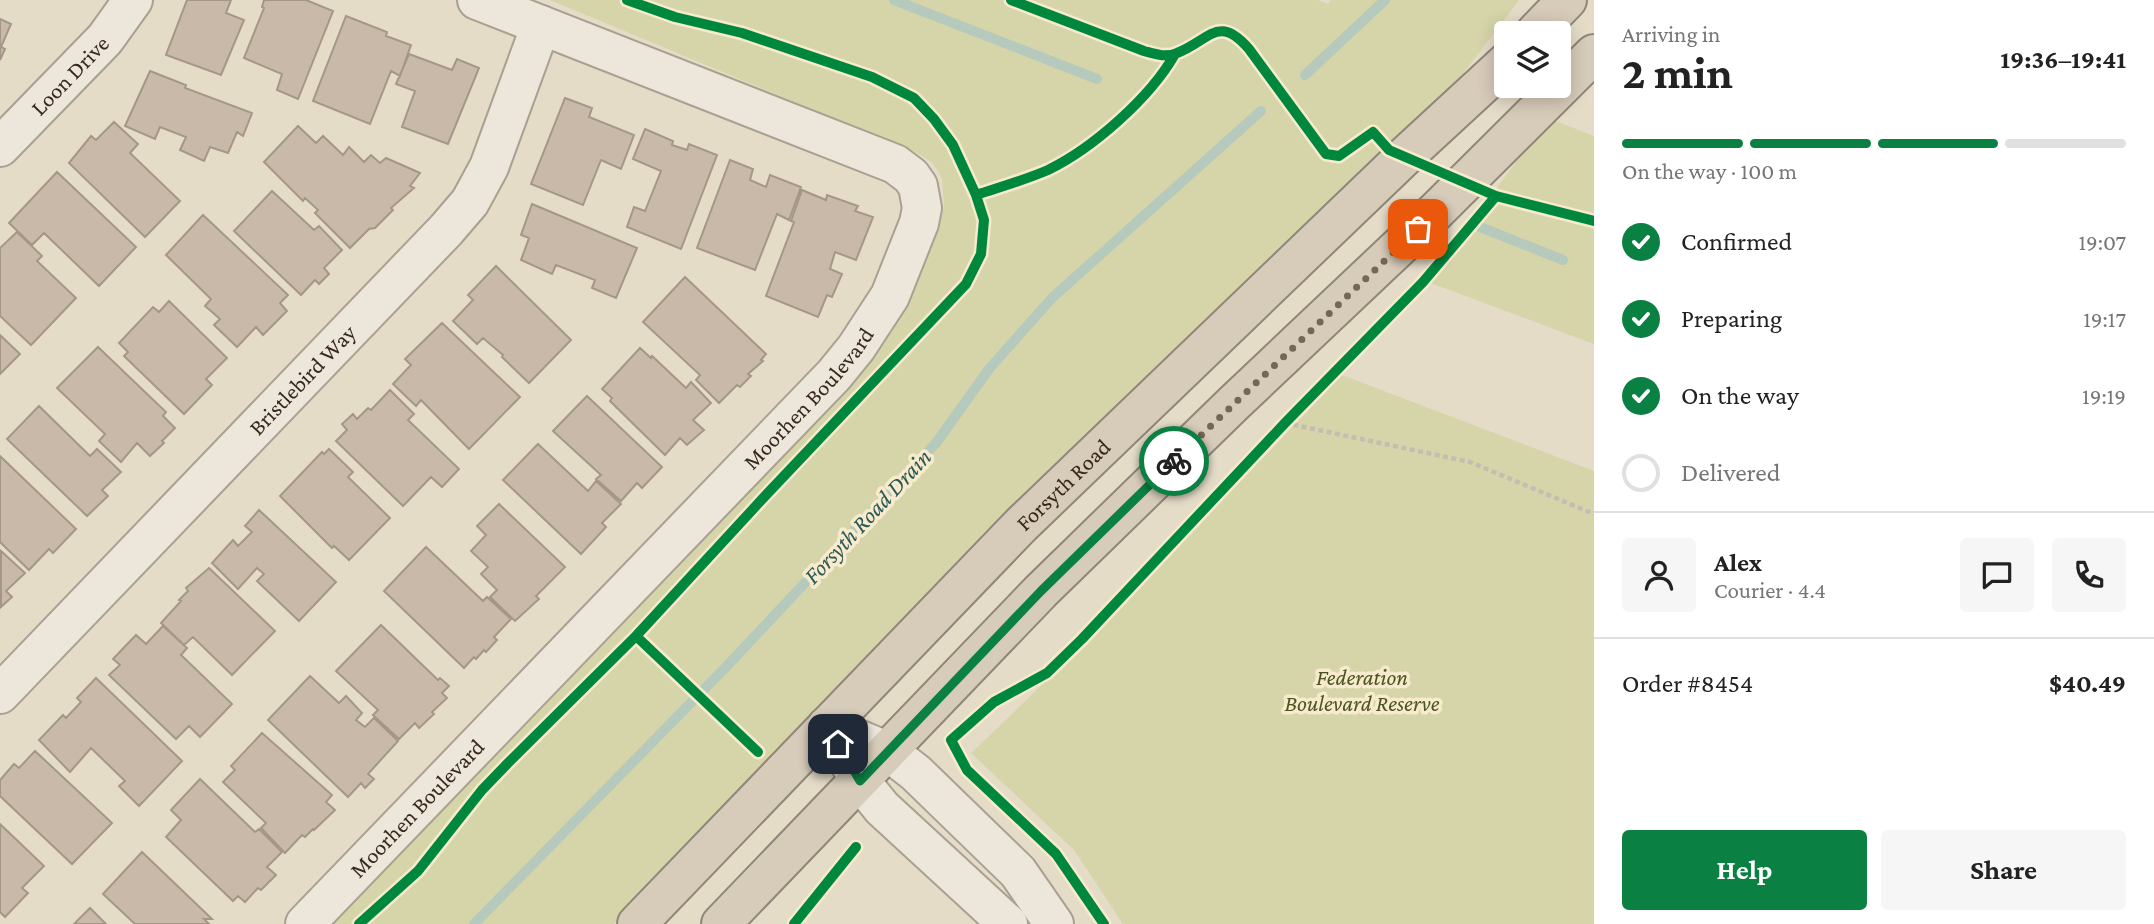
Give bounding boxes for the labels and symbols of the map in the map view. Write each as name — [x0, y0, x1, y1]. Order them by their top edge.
street label: Loon Drive — [25, 30, 114, 121]
pin — [1388, 199, 1448, 259]
street label: Bristlebird Way — [243, 319, 361, 440]
street label: Moorhen Boulevard — [738, 323, 879, 474]
courier — [1139, 426, 1209, 496]
street label: Forsyth Road — [1010, 433, 1116, 536]
water label: Forsyth Road Drain — [798, 443, 936, 589]
park label: Federation Boulevard Reserve — [1284, 664, 1440, 716]
pin — [808, 714, 868, 774]
street label: Moorhen Boulevard — [344, 733, 489, 883]

